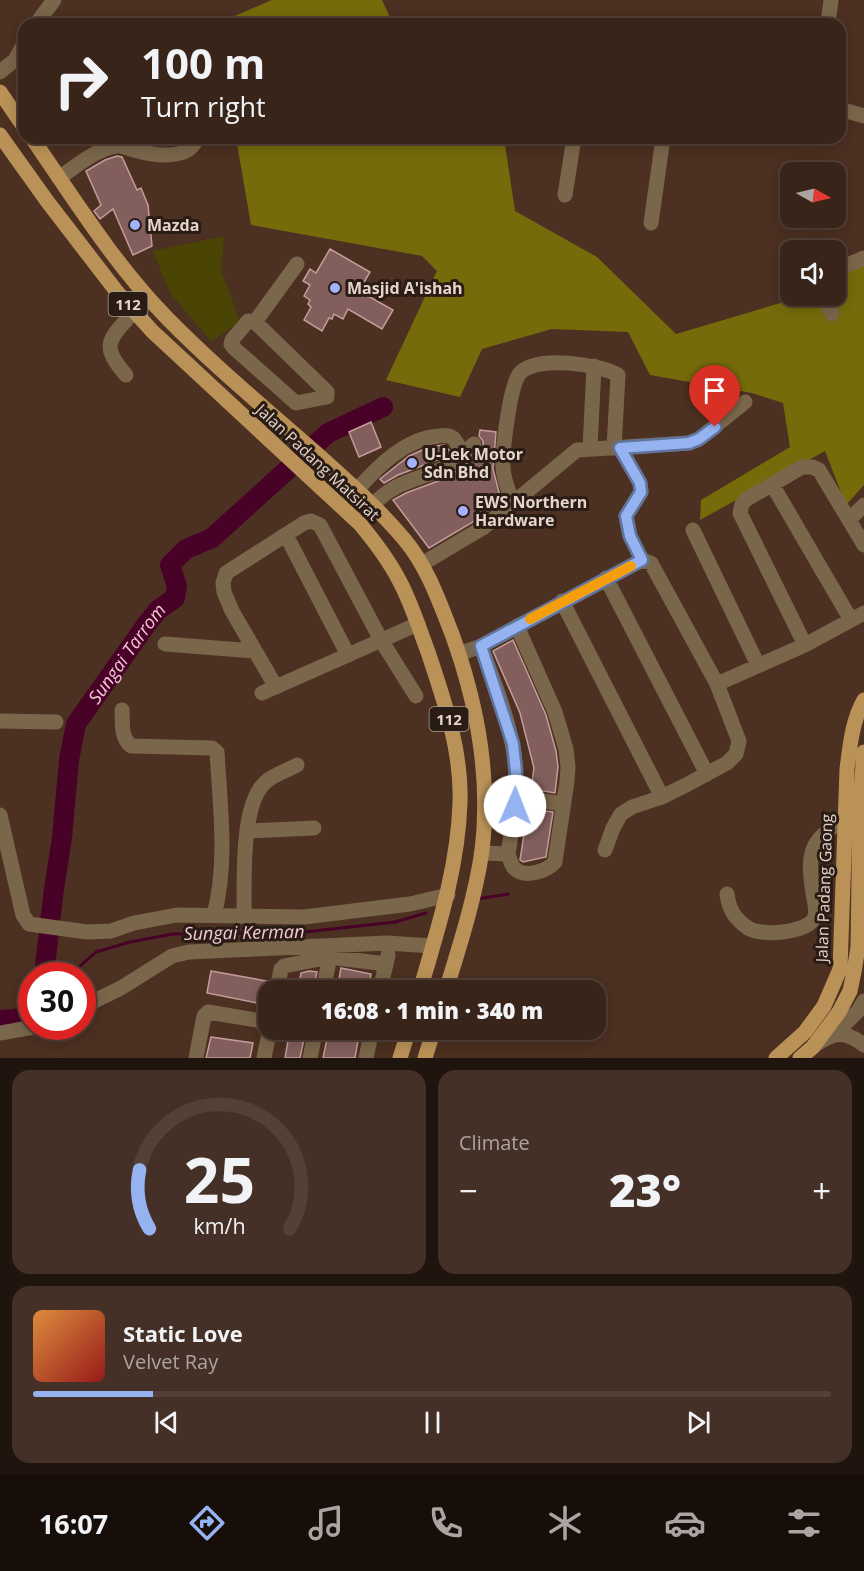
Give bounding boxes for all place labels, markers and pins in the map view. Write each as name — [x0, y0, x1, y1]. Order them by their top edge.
place label: Mazda — [147, 214, 199, 236]
marker: Mazda — [128, 218, 142, 232]
place label: Masjid A'ishah — [347, 277, 463, 299]
marker: Masjid A'ishah — [328, 281, 342, 295]
pin — [689, 365, 740, 427]
place label: U-Lek Motor Sdn Bhd — [424, 443, 523, 483]
marker: U-Lek Motor Sdn Bhd — [405, 456, 419, 470]
place label: EWS Northern Hardware — [475, 491, 587, 531]
marker: EWS Northern Hardware — [456, 504, 470, 518]

